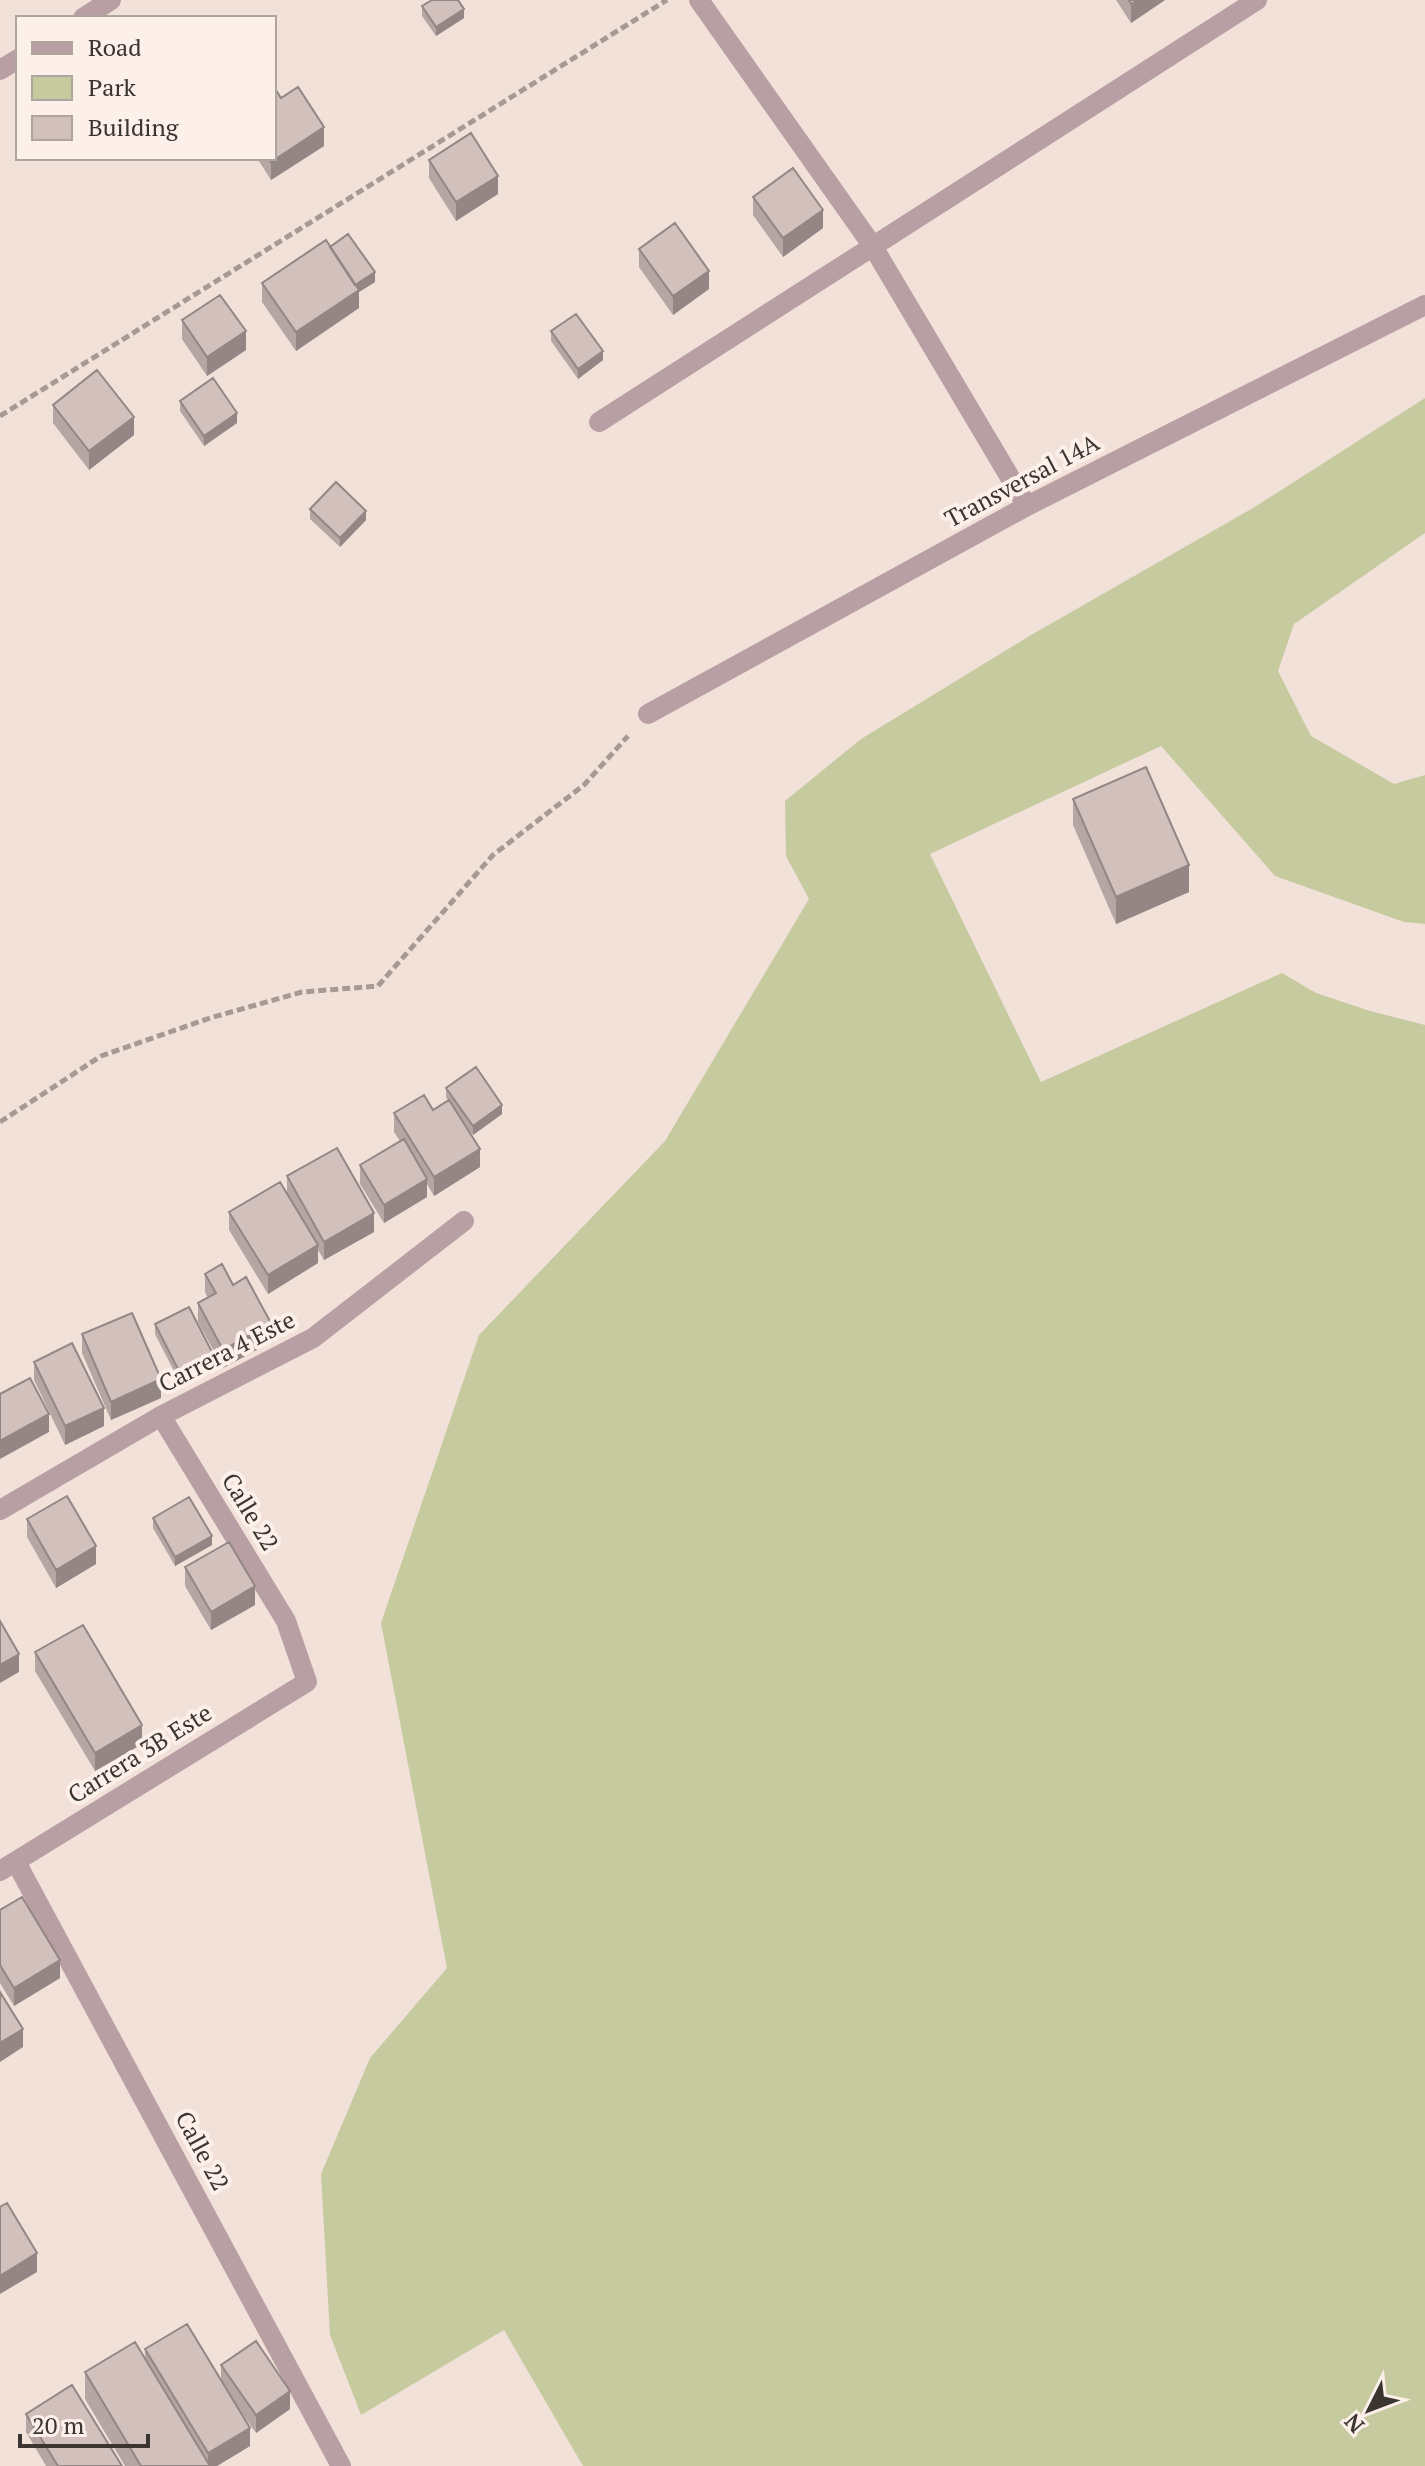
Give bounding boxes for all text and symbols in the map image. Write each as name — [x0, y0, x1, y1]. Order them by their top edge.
legend — [16, 16, 276, 160]
text: Road — [88, 31, 142, 63]
text: Park — [88, 71, 137, 103]
text: Building — [88, 111, 179, 143]
street label: Transversal 14A — [939, 426, 1105, 534]
street label: Carrera 4 Este — [153, 1303, 300, 1399]
street label: Calle 22 — [215, 1467, 287, 1556]
street label: Carrera 3B Este — [61, 1696, 217, 1810]
street label: Calle 22 — [169, 2105, 237, 2196]
north arrow — [1329, 2370, 1409, 2450]
scale bar — [20, 2398, 148, 2448]
text: N — [1337, 2408, 1370, 2440]
text: 20 m — [32, 2409, 84, 2441]

